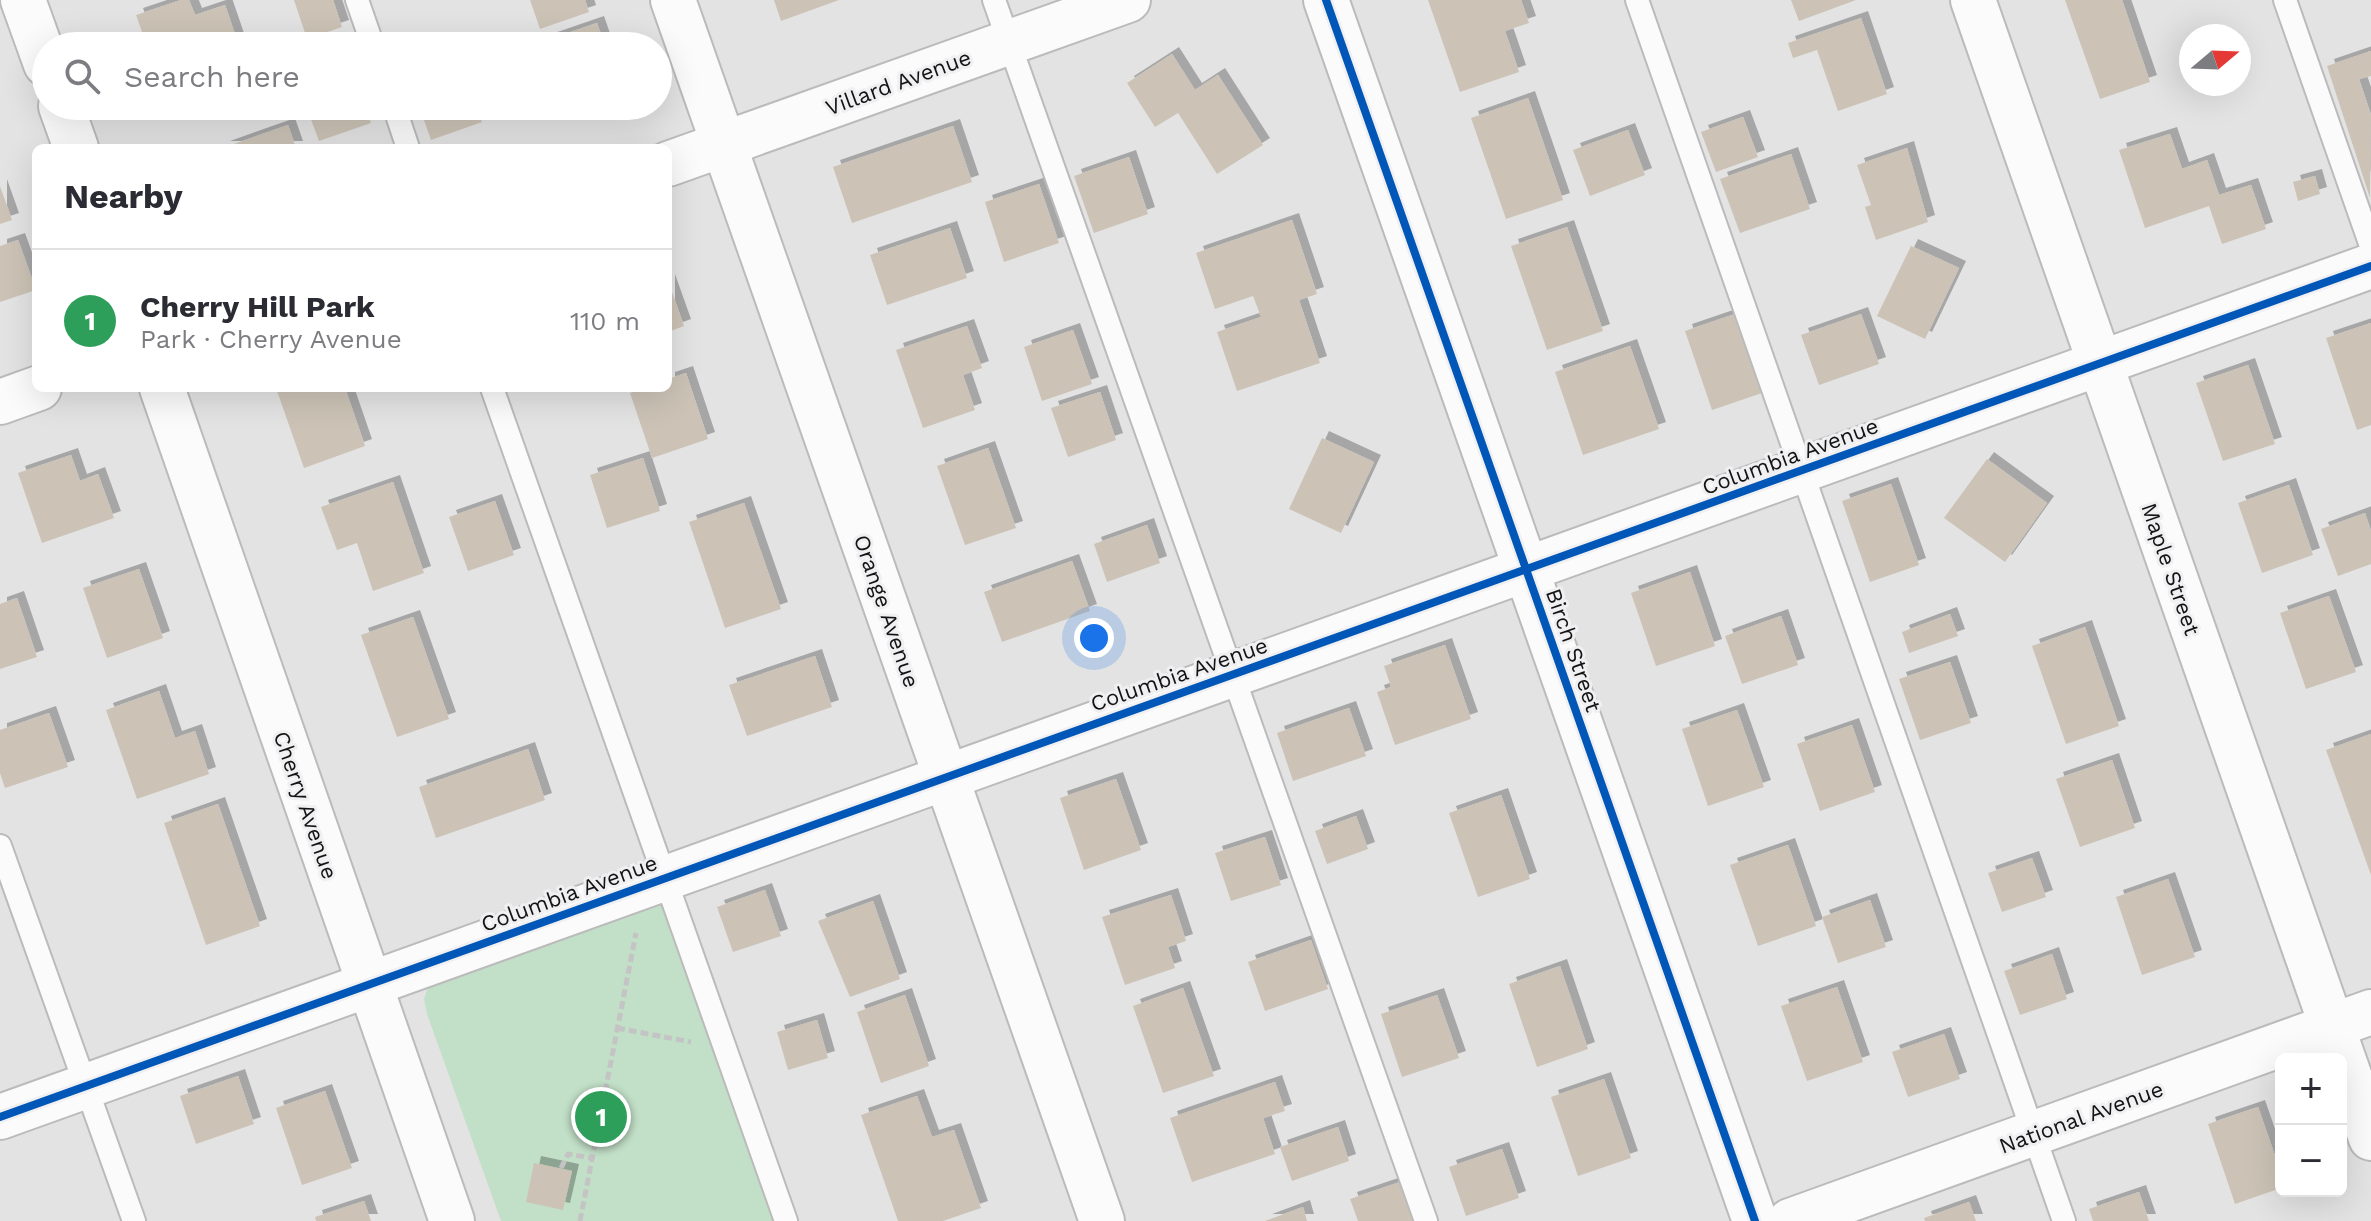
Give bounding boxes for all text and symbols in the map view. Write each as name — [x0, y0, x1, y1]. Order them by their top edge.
north arrow — [2179, 24, 2251, 96]
search box — [32, 32, 672, 120]
street label: Villard Avenue — [822, 45, 974, 120]
icon: search — [60, 54, 104, 98]
text: Search here — [124, 59, 300, 94]
text: Nearby — [64, 176, 183, 216]
text: Cherry Hill Park — [140, 289, 375, 324]
text: 1 — [84, 306, 96, 336]
text: 110 m — [570, 306, 640, 336]
text: Park · Cherry Avenue — [140, 324, 402, 354]
street label: Columbia Avenue — [1699, 413, 1882, 500]
street label: Maple Street — [2136, 500, 2205, 639]
street label: Orange Avenue — [849, 531, 924, 691]
street label: Birch Street — [1541, 585, 1606, 715]
your location — [1074, 618, 1114, 658]
street label: Columbia Avenue — [1087, 632, 1271, 717]
street label: Cherry Avenue — [269, 728, 343, 882]
street label: Columbia Avenue — [478, 850, 661, 937]
map controls — [2275, 1053, 2347, 1197]
button: + — [2275, 1053, 2347, 1125]
street label: National Avenue — [1996, 1076, 2167, 1159]
pin: 1 — [575, 1087, 627, 1147]
button: − — [2275, 1125, 2347, 1197]

